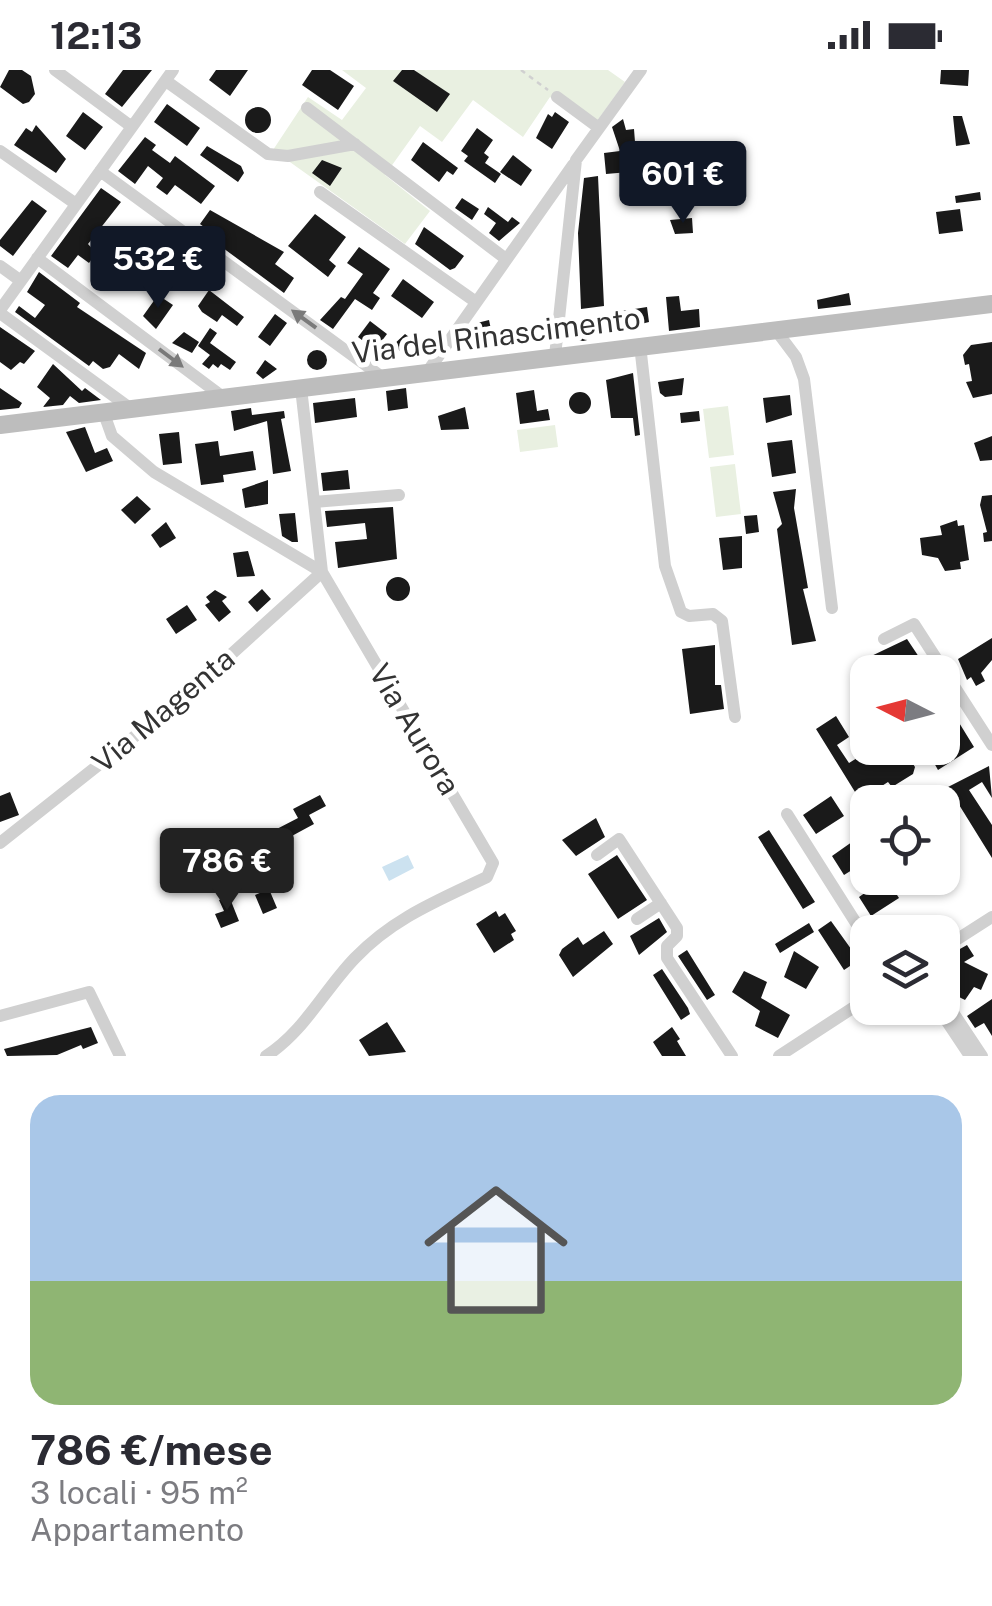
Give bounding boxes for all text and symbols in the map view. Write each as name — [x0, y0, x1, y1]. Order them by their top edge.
text: 12:13 — [50, 13, 142, 58]
pin: 601 € — [613, 141, 753, 226]
text: 601 € — [641, 155, 725, 192]
pin: 532 € — [88, 226, 228, 311]
text: 532 € — [112, 240, 204, 277]
street label: Via del Rinascimento — [350, 299, 642, 371]
one-way arrow — [291, 310, 317, 330]
one-way arrow — [158, 348, 184, 368]
street label: Via Magenta — [85, 640, 241, 780]
north arrow — [850, 655, 960, 765]
map controls — [850, 655, 960, 1025]
street label: Via Aurora — [362, 657, 468, 801]
button: locate — [850, 785, 960, 895]
pin: 786 € — [157, 828, 297, 913]
text: 786 € — [182, 842, 272, 879]
button: layers — [850, 915, 960, 1025]
icon: home — [406, 1160, 586, 1340]
text: 786 €/mese — [30, 1425, 273, 1474]
text: 3 locali · 95 m² — [30, 1474, 248, 1511]
text: Appartamento — [30, 1511, 244, 1548]

